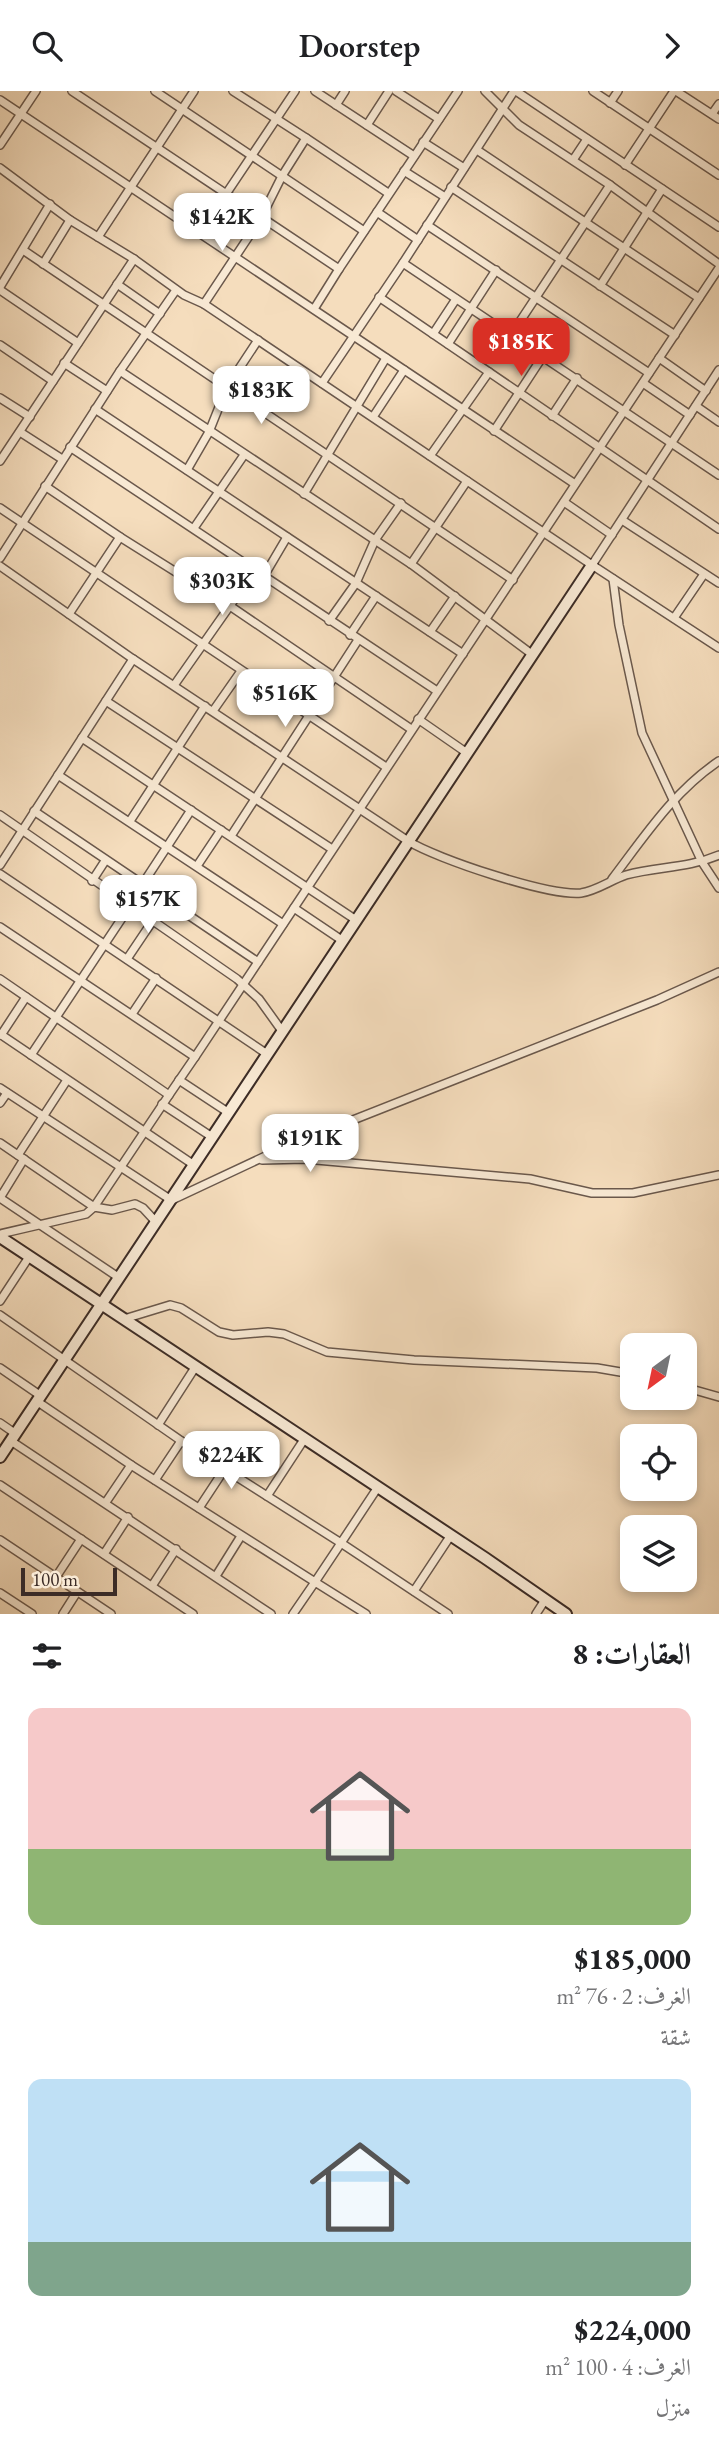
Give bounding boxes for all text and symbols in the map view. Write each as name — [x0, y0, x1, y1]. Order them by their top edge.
text: Doorstep — [299, 25, 420, 67]
icon: search — [28, 27, 66, 65]
icon: forward — [653, 27, 691, 65]
pin: $142K — [173, 193, 271, 253]
text: $142K — [190, 201, 254, 231]
pin: $185K — [472, 319, 570, 378]
text: $185K — [489, 326, 553, 356]
pin: $183K — [212, 367, 310, 426]
text: $183K — [229, 374, 293, 404]
pin: $303K — [173, 557, 271, 617]
text: $303K — [190, 565, 254, 595]
pin: $516K — [236, 669, 334, 729]
text: $516K — [253, 677, 317, 707]
pin: $157K — [99, 875, 197, 935]
text: $157K — [116, 883, 180, 913]
pin: $191K — [261, 1115, 359, 1174]
text: $191K — [278, 1122, 342, 1152]
north arrow — [620, 1333, 696, 1411]
map controls — [620, 1333, 697, 1592]
button: locate — [620, 1424, 697, 1501]
pin: $224K — [182, 1431, 280, 1491]
text: $224K — [199, 1439, 263, 1469]
button: layers — [620, 1515, 697, 1592]
scale bar — [21, 1565, 117, 1597]
text: 100 m — [32, 1567, 78, 1592]
text: العقارات: 8 — [572, 1634, 691, 1673]
icon: filters — [28, 1637, 66, 1675]
icon: home — [297, 1753, 423, 1879]
text: $185,000 — [575, 1939, 691, 1978]
text: الغرف: 2 · 76 m² — [556, 1981, 691, 2011]
text: شقة — [661, 2022, 691, 2052]
icon: home — [297, 2124, 423, 2250]
text: $224,000 — [575, 2310, 691, 2349]
text: الغرف: 4 · 100 m² — [545, 2352, 691, 2382]
text: منزل — [656, 2393, 691, 2423]

